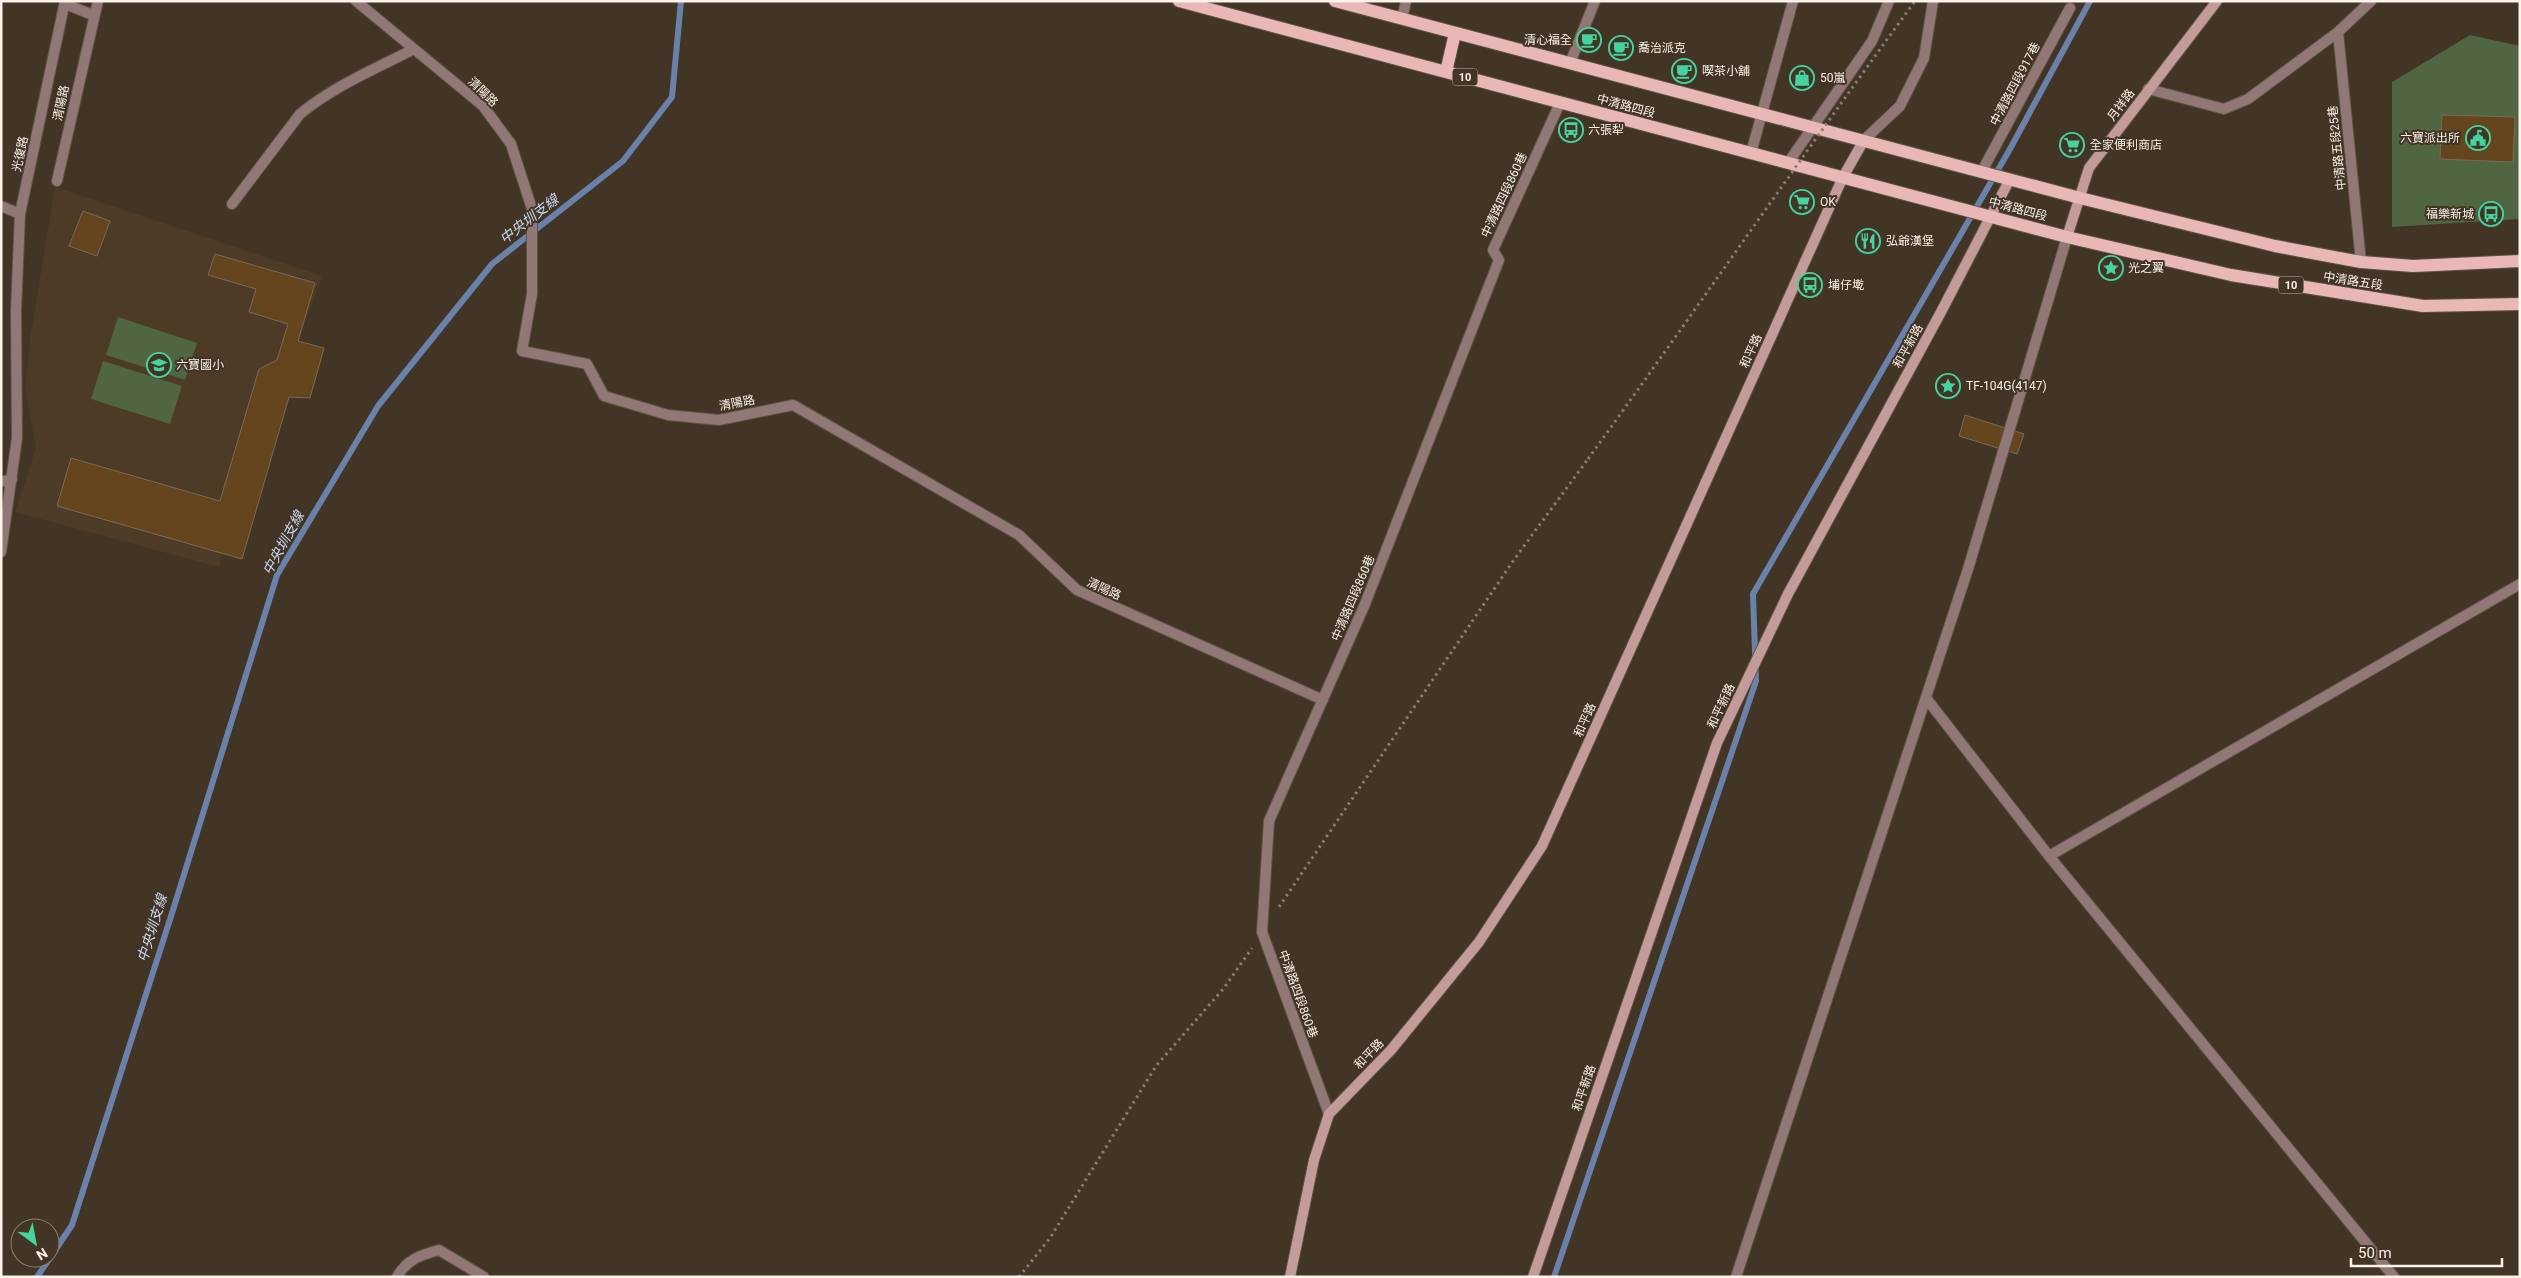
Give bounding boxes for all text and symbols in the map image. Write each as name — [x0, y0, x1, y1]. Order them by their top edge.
cafe icon: 清心福全 — [1576, 27, 1602, 53]
place label: 清心福全 — [1524, 33, 1572, 47]
cafe icon: 喬治派克 — [1608, 35, 1634, 61]
street label: 中清路四段917巷 — [1987, 40, 2043, 128]
place label: 喬治派克 — [1638, 41, 1686, 55]
cafe icon: 喫茶小舖 — [1671, 58, 1697, 84]
place label: 喫茶小舖 — [1702, 64, 1750, 78]
shop icon: 50嵐 — [1789, 65, 1815, 91]
road number: 10 — [1452, 68, 1478, 86]
place label: 50嵐 — [1820, 71, 1846, 85]
street label: 清陽路 — [465, 74, 501, 110]
street label: 清陽路 — [50, 84, 72, 122]
street label: 月祥路 — [2105, 86, 2137, 124]
street label: 中清路四段 — [1595, 91, 1657, 121]
street label: 中清路五段25巷 — [2326, 105, 2348, 191]
bus stop icon: 六張犁 — [1558, 117, 1584, 143]
place label: 六張犁 — [1588, 123, 1624, 137]
public building icon: 六寶派出所 — [2465, 125, 2491, 151]
place label: 六寶派出所 — [2400, 131, 2460, 145]
supermarket icon: 全家便利商店 — [2059, 132, 2085, 158]
street label: 光復路 — [9, 135, 31, 173]
place label: 全家便利商店 — [2090, 138, 2162, 152]
street label: 中清路四段860巷 — [1478, 150, 1530, 240]
supermarket icon: OK — [1789, 189, 1815, 215]
water label: 中央圳支線 — [496, 190, 563, 247]
street label: 中清路四段 — [1987, 194, 2049, 224]
place label: OK — [1820, 195, 1836, 209]
bus stop icon: 福樂新城 — [2478, 201, 2504, 227]
place label: 福樂新城 — [2426, 207, 2474, 221]
restaurant icon: 弘爺漢堡 — [1855, 228, 1881, 254]
place label: 弘爺漢堡 — [1886, 234, 1934, 248]
place icon: 光之翼 — [2098, 255, 2124, 281]
place label: 光之翼 — [2128, 261, 2164, 275]
street label: 中清路五段 — [2322, 269, 2384, 293]
bus stop icon: 埔仔墘 — [1797, 272, 1823, 298]
road number: 10 — [2278, 276, 2304, 294]
place label: 埔仔墘 — [1828, 278, 1864, 292]
street label: 和平新路 — [1890, 322, 1926, 370]
street label: 和平路 — [1737, 332, 1765, 370]
school or university icon: 六寶國小 — [146, 352, 172, 378]
place label: 六寶國小 — [176, 358, 224, 372]
place icon: TF-104G(4147) — [1935, 373, 1961, 399]
place label: TF-104G(4147) — [1966, 379, 2047, 393]
street label: 清陽路 — [718, 393, 756, 413]
water label: 中央圳支線 — [259, 507, 308, 577]
street label: 中清路四段860巷 — [1329, 553, 1377, 643]
street label: 清陽路 — [1085, 575, 1123, 603]
street label: 和平新路 — [1705, 681, 1737, 731]
street label: 和平路 — [1571, 701, 1599, 739]
water label: 中央圳支線 — [134, 890, 170, 964]
street label: 中清路四段860巷 — [1276, 948, 1320, 1040]
street label: 和平路 — [1351, 1036, 1387, 1072]
street label: 和平新路 — [1570, 1063, 1598, 1113]
north arrow — [10, 1218, 60, 1268]
scale bar — [2351, 1236, 2502, 1268]
text: 50 m — [2358, 1244, 2392, 1262]
text: N — [33, 1245, 50, 1263]

